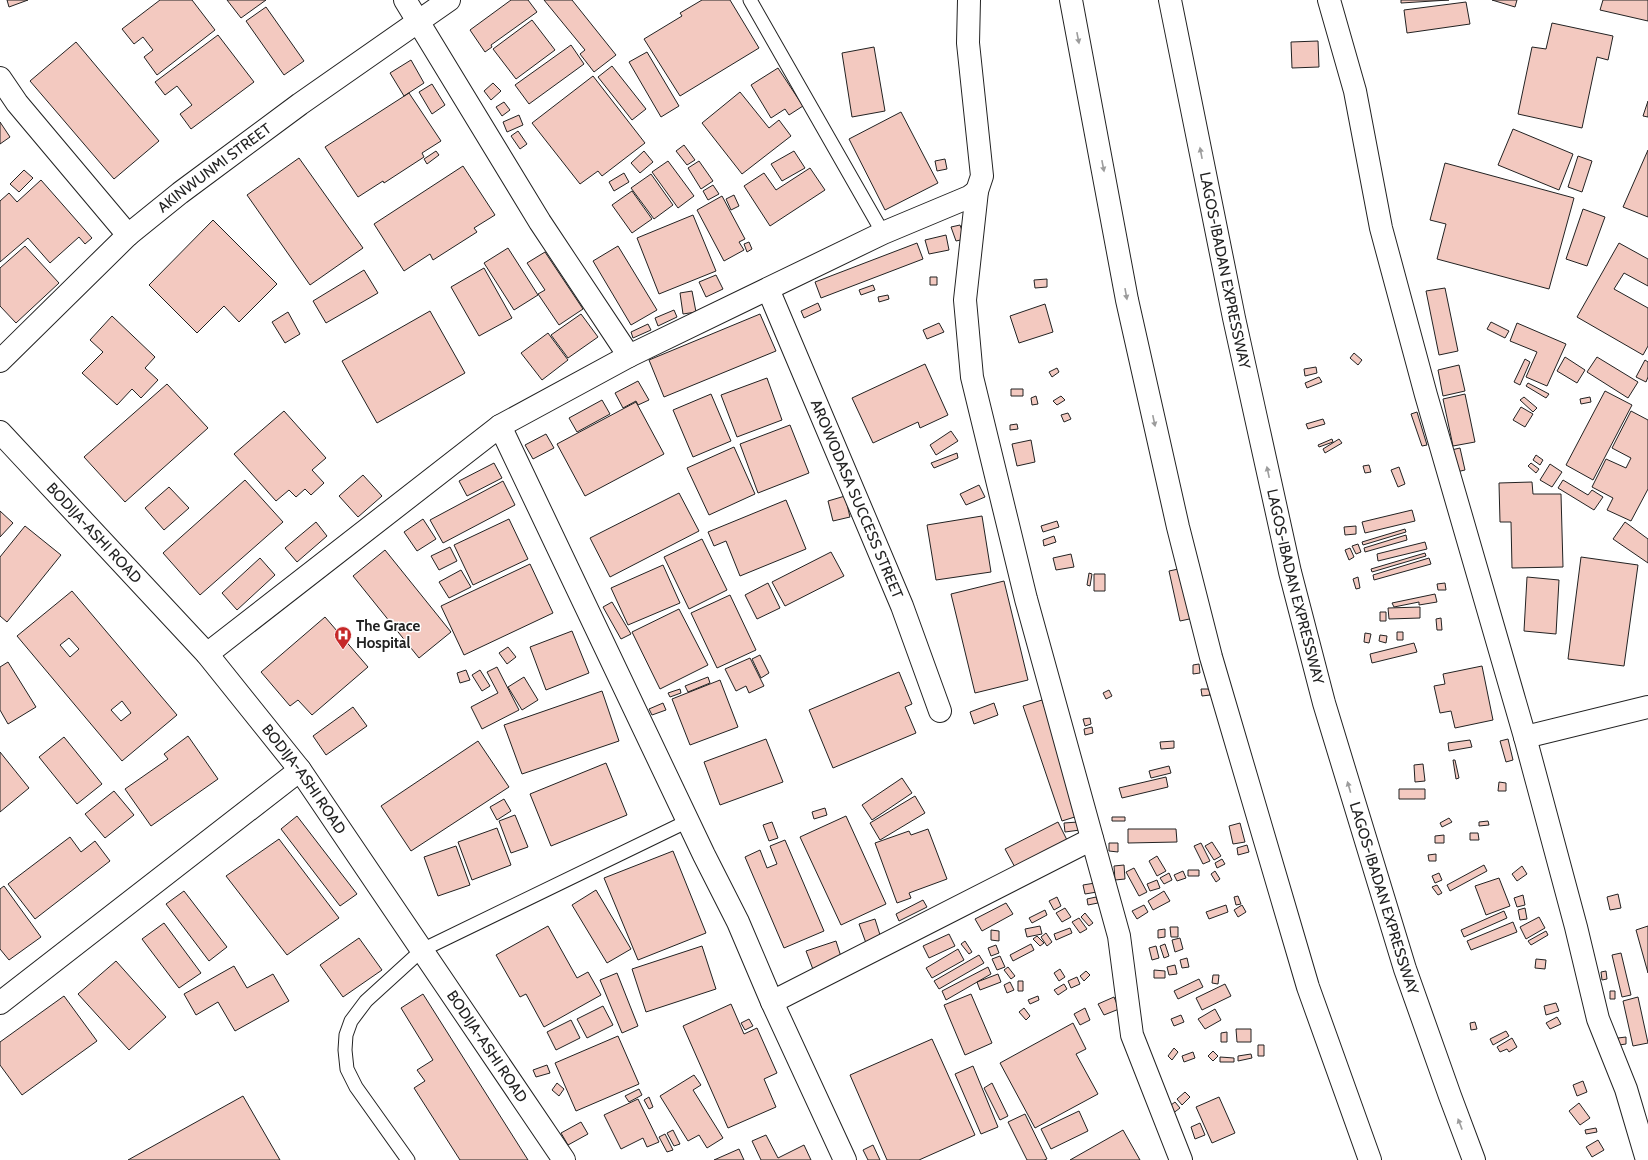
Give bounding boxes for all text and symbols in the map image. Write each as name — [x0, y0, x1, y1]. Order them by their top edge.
one-way arrow — [1076, 32, 1082, 44]
street label: AKINWUNMI STREET — [154, 119, 275, 216]
one-way arrow — [1197, 147, 1203, 159]
one-way arrow — [1100, 160, 1106, 172]
street label: LAGOS-IBADAN EXPRESSWAY — [1196, 171, 1254, 371]
one-way arrow — [1123, 288, 1129, 300]
street label: AROWODASA SUCCESS STREET — [807, 397, 907, 601]
one-way arrow — [1151, 415, 1157, 427]
one-way arrow — [1265, 466, 1271, 478]
street label: BODIJA-ASHI ROAD — [43, 479, 145, 587]
street label: LAGOS-IBADAN EXPRESSWAY — [1263, 487, 1328, 687]
place label: The Grace Hospital — [356, 617, 421, 652]
hospital icon: The Grace Hospital — [333, 625, 353, 650]
street label: BODIJA-ASHI ROAD — [258, 721, 350, 838]
one-way arrow — [1346, 781, 1352, 793]
street label: LAGOS-IBADAN EXPRESSWAY — [1346, 800, 1422, 997]
street label: BODIJA-ASHI ROAD — [443, 987, 531, 1106]
one-way arrow — [1457, 1117, 1463, 1129]

